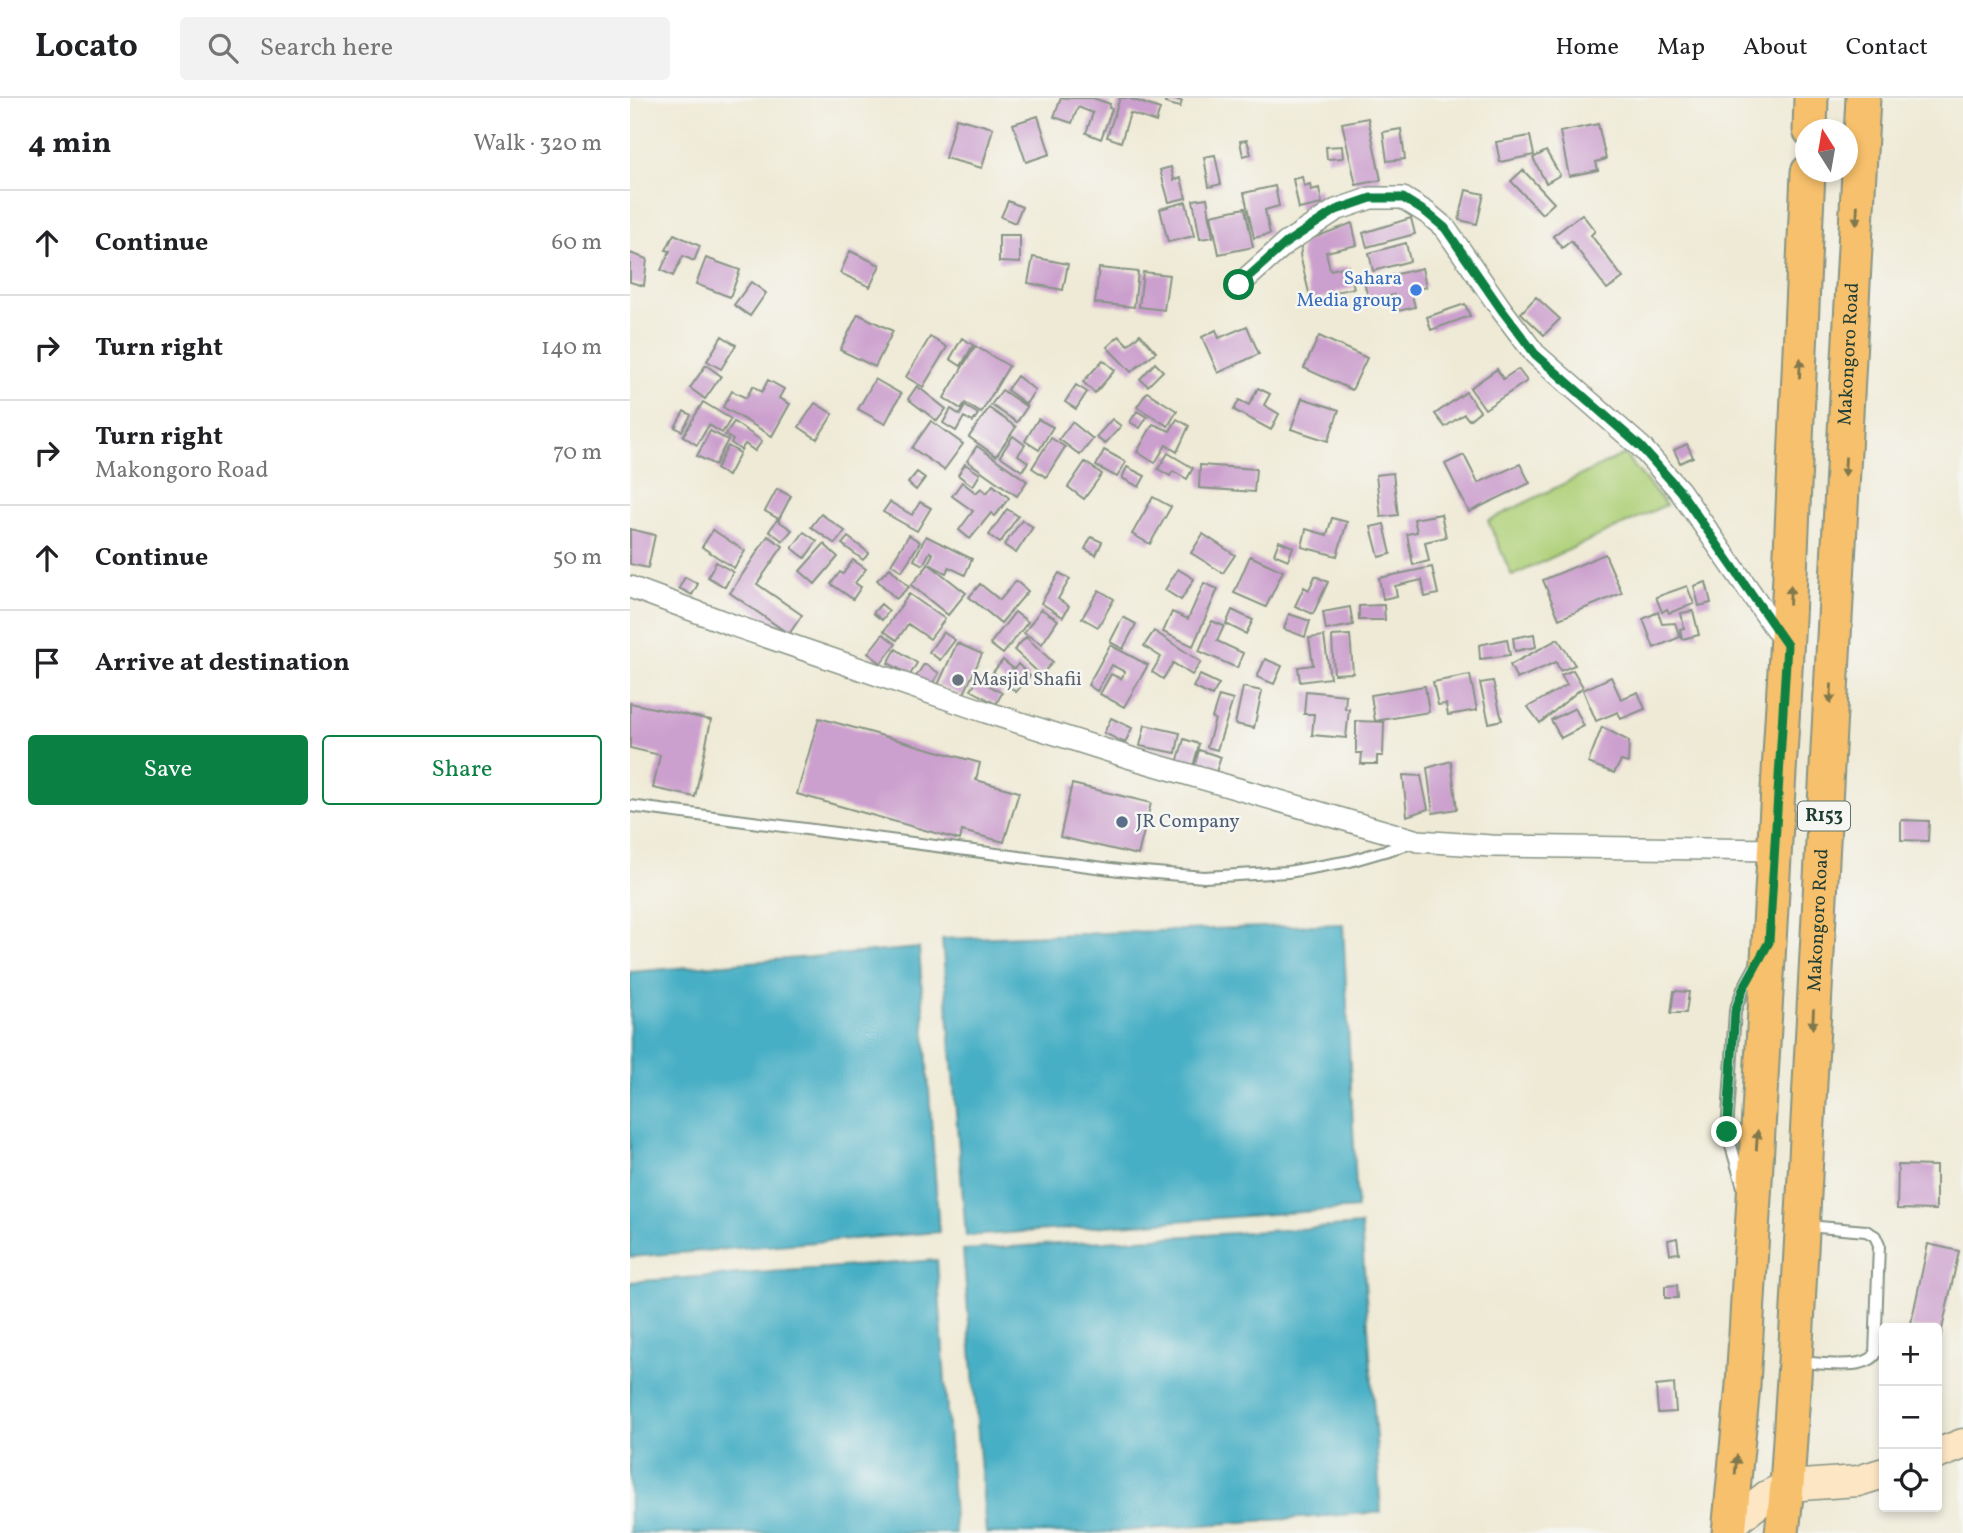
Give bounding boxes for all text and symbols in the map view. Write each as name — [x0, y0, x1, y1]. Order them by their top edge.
search box — [180, 17, 670, 80]
text: Locato — [35, 25, 138, 71]
icon: search — [204, 29, 242, 67]
text: Search here — [260, 30, 393, 66]
text: Home — [1555, 31, 1619, 65]
text: Map — [1657, 31, 1705, 65]
text: About — [1743, 31, 1808, 65]
text: Contact — [1846, 31, 1928, 65]
north arrow — [1795, 119, 1858, 182]
text: 4 min — [28, 123, 112, 165]
text: Walk · 320 m — [473, 128, 602, 160]
one-way arrow — [1851, 204, 1862, 226]
icon: ahead — [28, 224, 66, 262]
text: Continue — [95, 225, 208, 261]
text: 60 m — [552, 227, 602, 259]
place label: Sahara Media group — [1297, 266, 1402, 314]
route start — [1223, 269, 1254, 300]
marker: Sahara Media group — [1408, 282, 1424, 298]
street label: Makongoro Road — [1832, 282, 1866, 426]
icon: right — [28, 329, 66, 367]
text: Turn right — [95, 330, 223, 366]
text: 140 m — [541, 332, 602, 364]
one-way arrow — [1794, 357, 1805, 379]
text: Turn right — [95, 419, 223, 455]
icon: right — [28, 434, 66, 472]
text: 70 m — [553, 437, 602, 469]
text: Makongoro Road — [95, 455, 268, 487]
one-way arrow — [1839, 456, 1850, 478]
icon: ahead — [28, 539, 66, 577]
text: Continue — [95, 540, 208, 576]
text: 50 m — [553, 542, 602, 574]
one-way arrow — [1784, 584, 1795, 606]
icon: arrive — [28, 644, 66, 682]
text: Arrive at destination — [95, 645, 350, 681]
place label: Masjid Shafii — [972, 667, 1082, 693]
marker: Masjid Shafii — [950, 672, 966, 688]
one-way arrow — [1826, 683, 1837, 705]
button: Save — [28, 735, 308, 805]
button: Share — [322, 735, 602, 805]
road number: R153 — [1798, 802, 1850, 830]
place label: JR Company — [1136, 809, 1240, 835]
marker: JR Company — [1114, 814, 1130, 830]
street label: Makongoro Road — [1802, 848, 1836, 992]
one-way arrow — [1807, 1008, 1818, 1030]
route end — [1711, 1116, 1742, 1147]
one-way arrow — [1751, 1129, 1762, 1151]
map controls — [1879, 1323, 1942, 1512]
button: + — [1879, 1323, 1942, 1386]
button: − — [1879, 1386, 1942, 1449]
button: locate — [1879, 1449, 1942, 1512]
one-way arrow — [1731, 1454, 1742, 1476]

